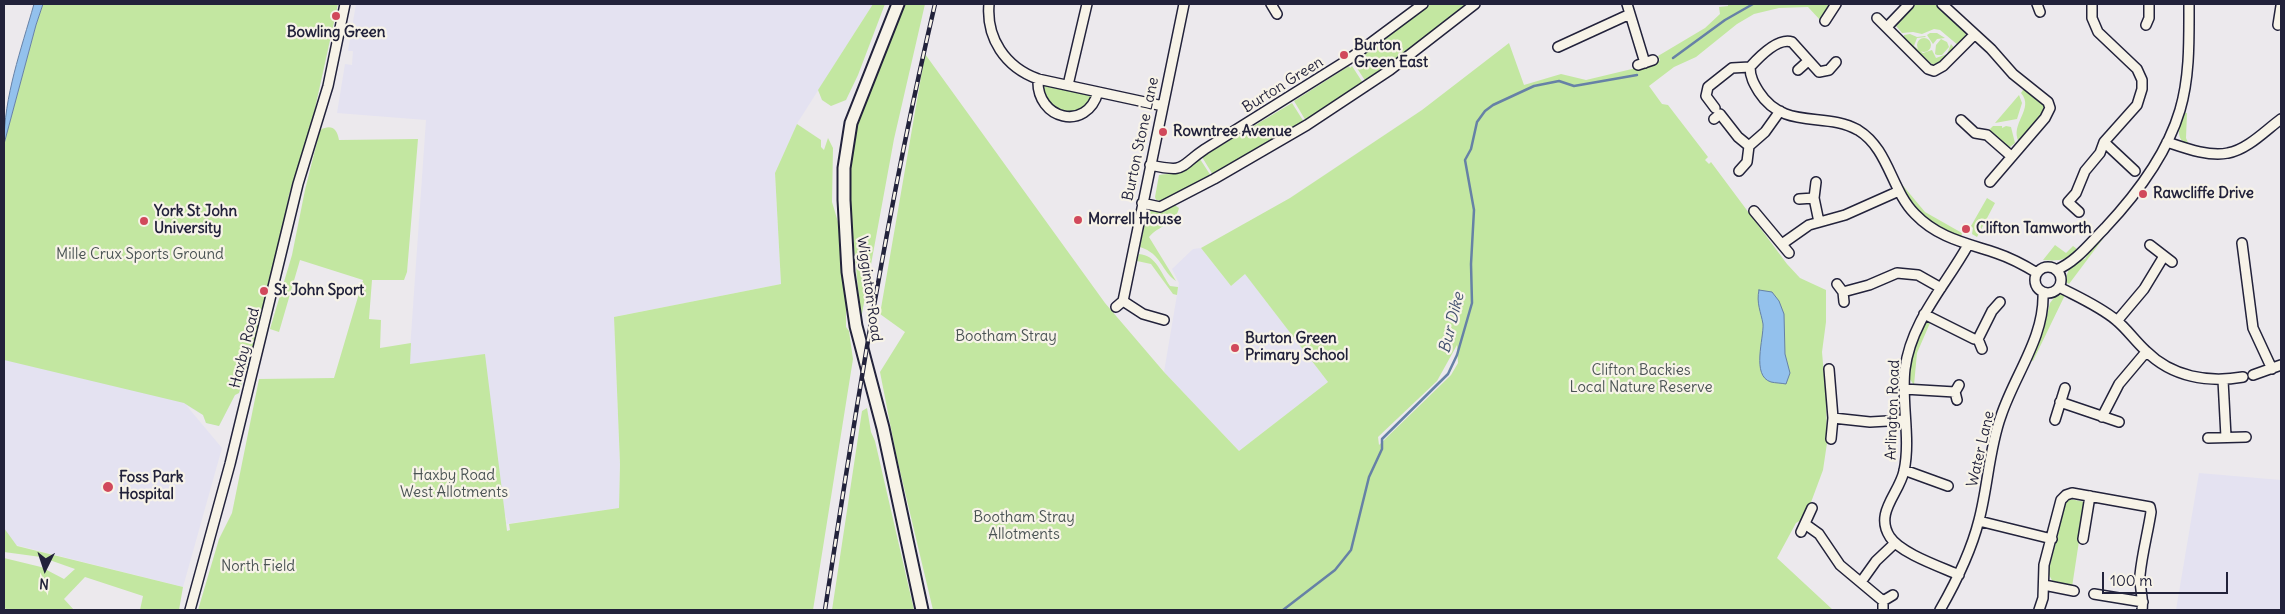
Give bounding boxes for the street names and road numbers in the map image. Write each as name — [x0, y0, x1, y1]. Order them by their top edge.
street label: Burton Green — [1239, 53, 1327, 117]
street label: Burton Stone Lane — [1119, 76, 1163, 202]
street label: Wigginton Road — [853, 235, 885, 343]
street label: Haxby Road — [226, 306, 264, 390]
street label: Arlington Road — [1882, 359, 1904, 461]
street label: Water Lane — [1963, 409, 1999, 489]

